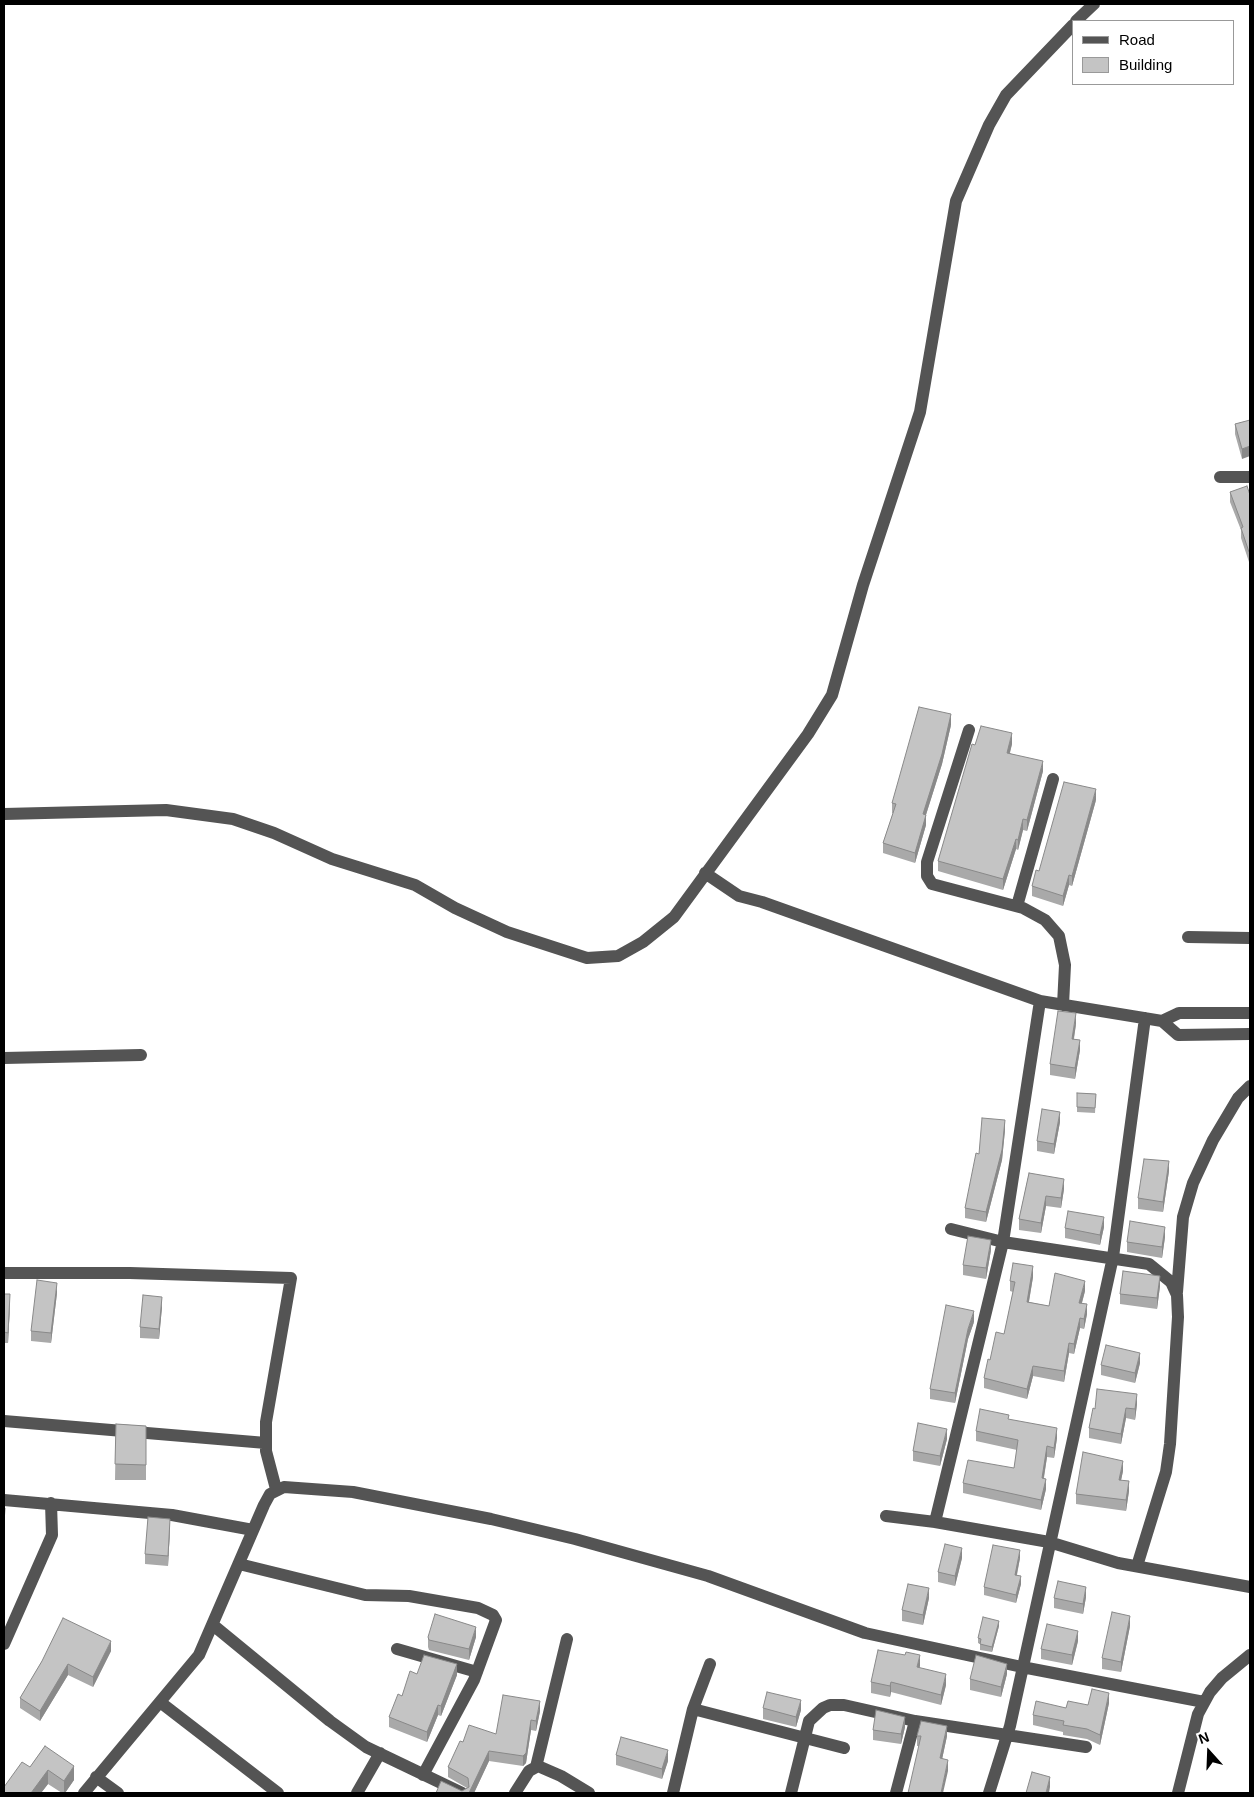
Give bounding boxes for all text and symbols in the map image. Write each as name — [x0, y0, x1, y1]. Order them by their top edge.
legend — [1072, 20, 1234, 85]
text: Road — [1119, 31, 1155, 48]
text: Building — [1119, 56, 1172, 73]
north arrow — [1184, 1727, 1234, 1777]
text: N — [1196, 1729, 1211, 1747]

